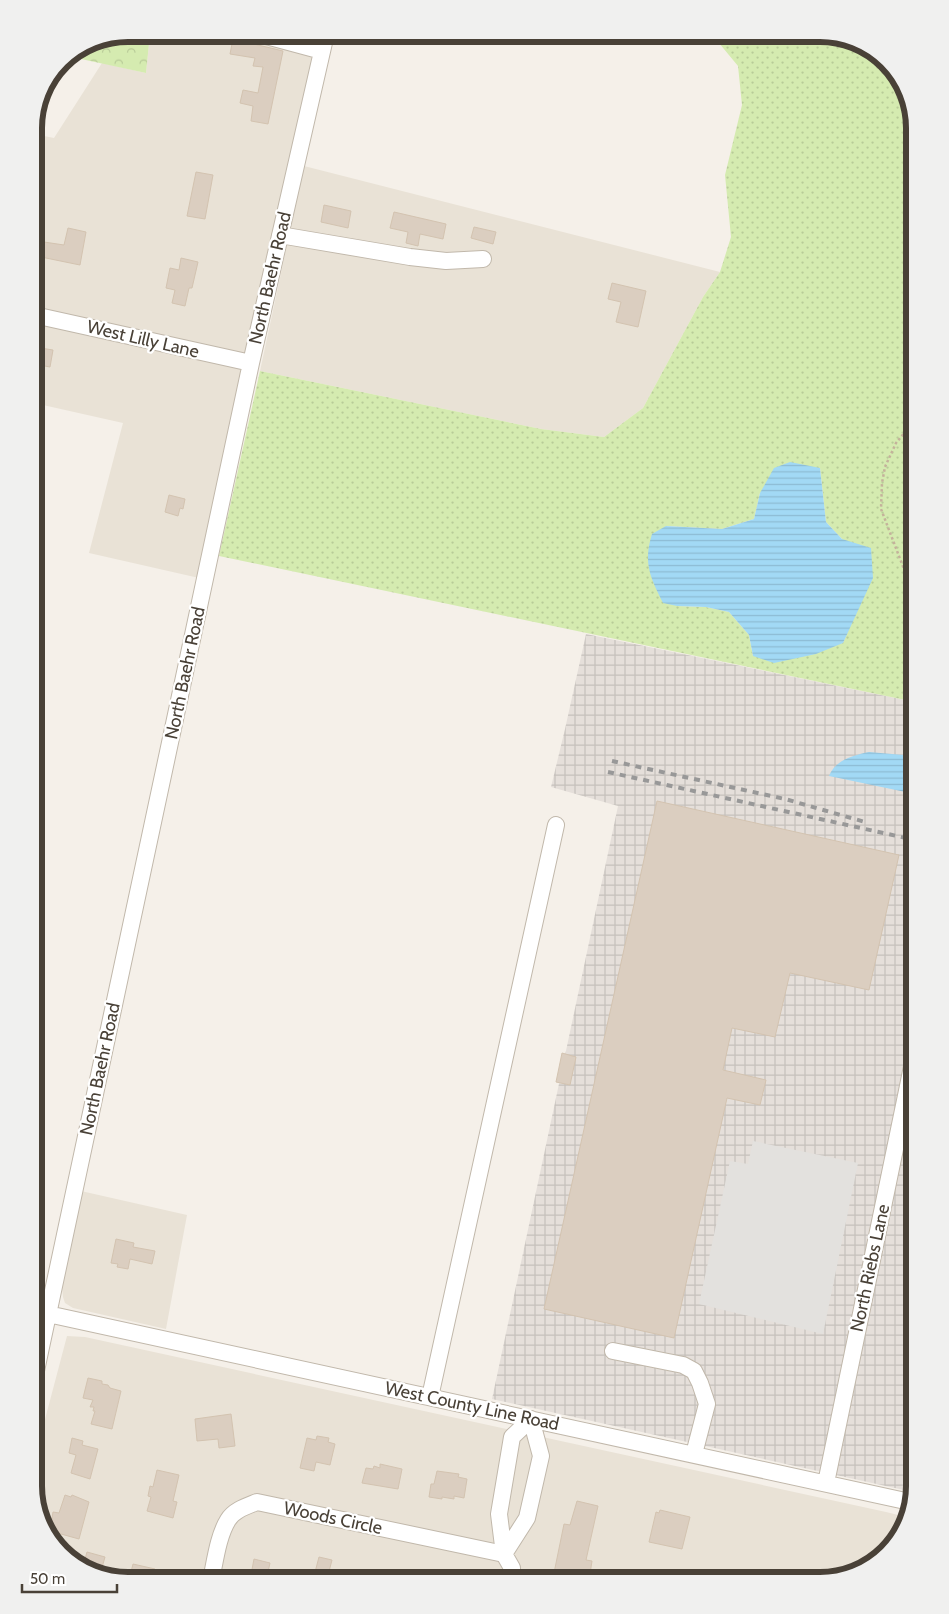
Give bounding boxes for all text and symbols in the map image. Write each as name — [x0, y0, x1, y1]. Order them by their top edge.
street label: North Baehr Road — [244, 210, 296, 346]
street label: West Lilly Lane — [85, 315, 201, 363]
street label: North Baehr Road — [160, 605, 210, 741]
street label: North Baehr Road — [75, 1001, 125, 1137]
street label: North Riebs Lane — [846, 1202, 894, 1334]
street label: West County Line Road — [383, 1377, 561, 1435]
street label: Woods Circle — [282, 1497, 384, 1539]
scale bar — [22, 1562, 118, 1594]
text: 50 m — [30, 1570, 65, 1588]

